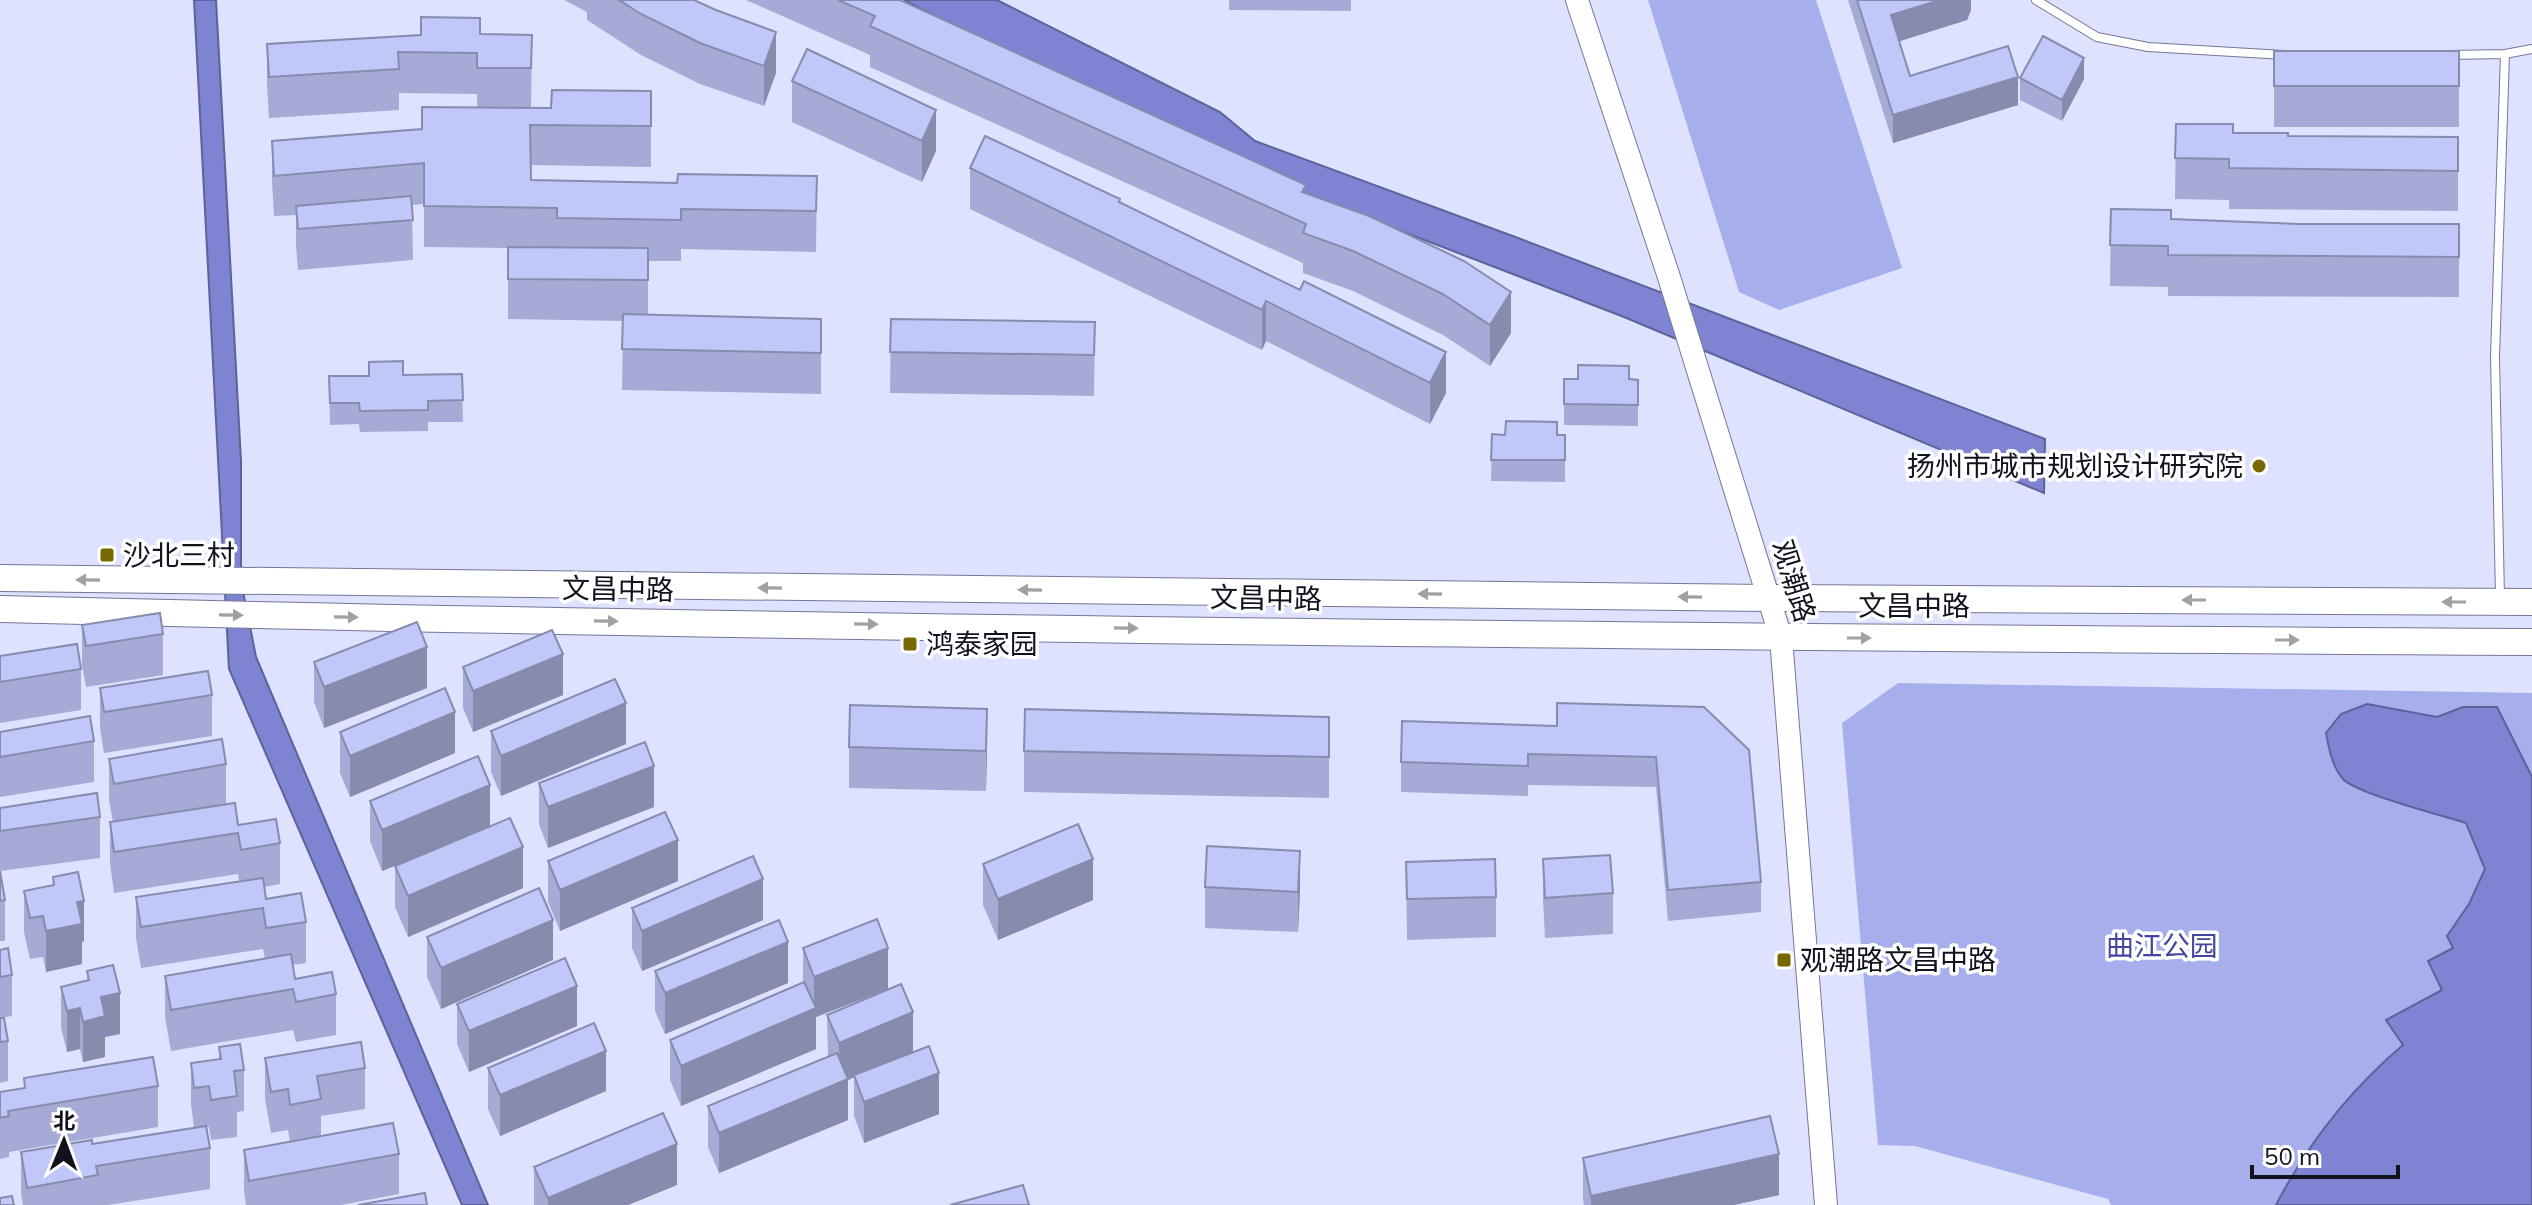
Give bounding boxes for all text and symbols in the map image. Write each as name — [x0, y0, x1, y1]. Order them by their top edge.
place label: 扬州市城市规划设计研究院 — [1907, 448, 2243, 483]
marker: 扬州市城市规划设计研究院 — [2250, 457, 2268, 475]
street label: 观潮路 — [1765, 536, 1823, 626]
place label: 沙北三村 — [123, 537, 235, 572]
marker: 沙北三村 — [98, 546, 116, 564]
street label: 文昌中路 — [562, 570, 674, 607]
one-way arrow — [75, 573, 100, 586]
street label: 文昌中路 — [1210, 579, 1322, 616]
one-way arrow — [757, 582, 782, 594]
one-way arrow — [1017, 584, 1042, 597]
one-way arrow — [1417, 588, 1442, 601]
street label: 文昌中路 — [1858, 588, 1970, 623]
one-way arrow — [1677, 591, 1702, 603]
one-way arrow — [2181, 594, 2206, 606]
one-way arrow — [2441, 596, 2466, 608]
one-way arrow — [219, 608, 244, 621]
one-way arrow — [334, 611, 359, 623]
one-way arrow — [594, 614, 619, 627]
one-way arrow — [854, 618, 879, 631]
one-way arrow — [1114, 622, 1139, 634]
place label: 鸿泰家园 — [926, 626, 1038, 661]
one-way arrow — [1847, 632, 1872, 644]
one-way arrow — [2275, 634, 2300, 646]
marker: 鸿泰家园 — [901, 635, 919, 653]
park label: 曲江公园 — [2106, 928, 2218, 963]
place label: 观潮路文昌中路 — [1800, 942, 1996, 977]
marker: 观潮路文昌中路 — [1775, 951, 1793, 969]
north arrow — [24, 1101, 104, 1181]
text: 北 — [53, 1107, 76, 1135]
scale bar — [2252, 1129, 2398, 1179]
text: 50 m — [2264, 1141, 2320, 1171]

